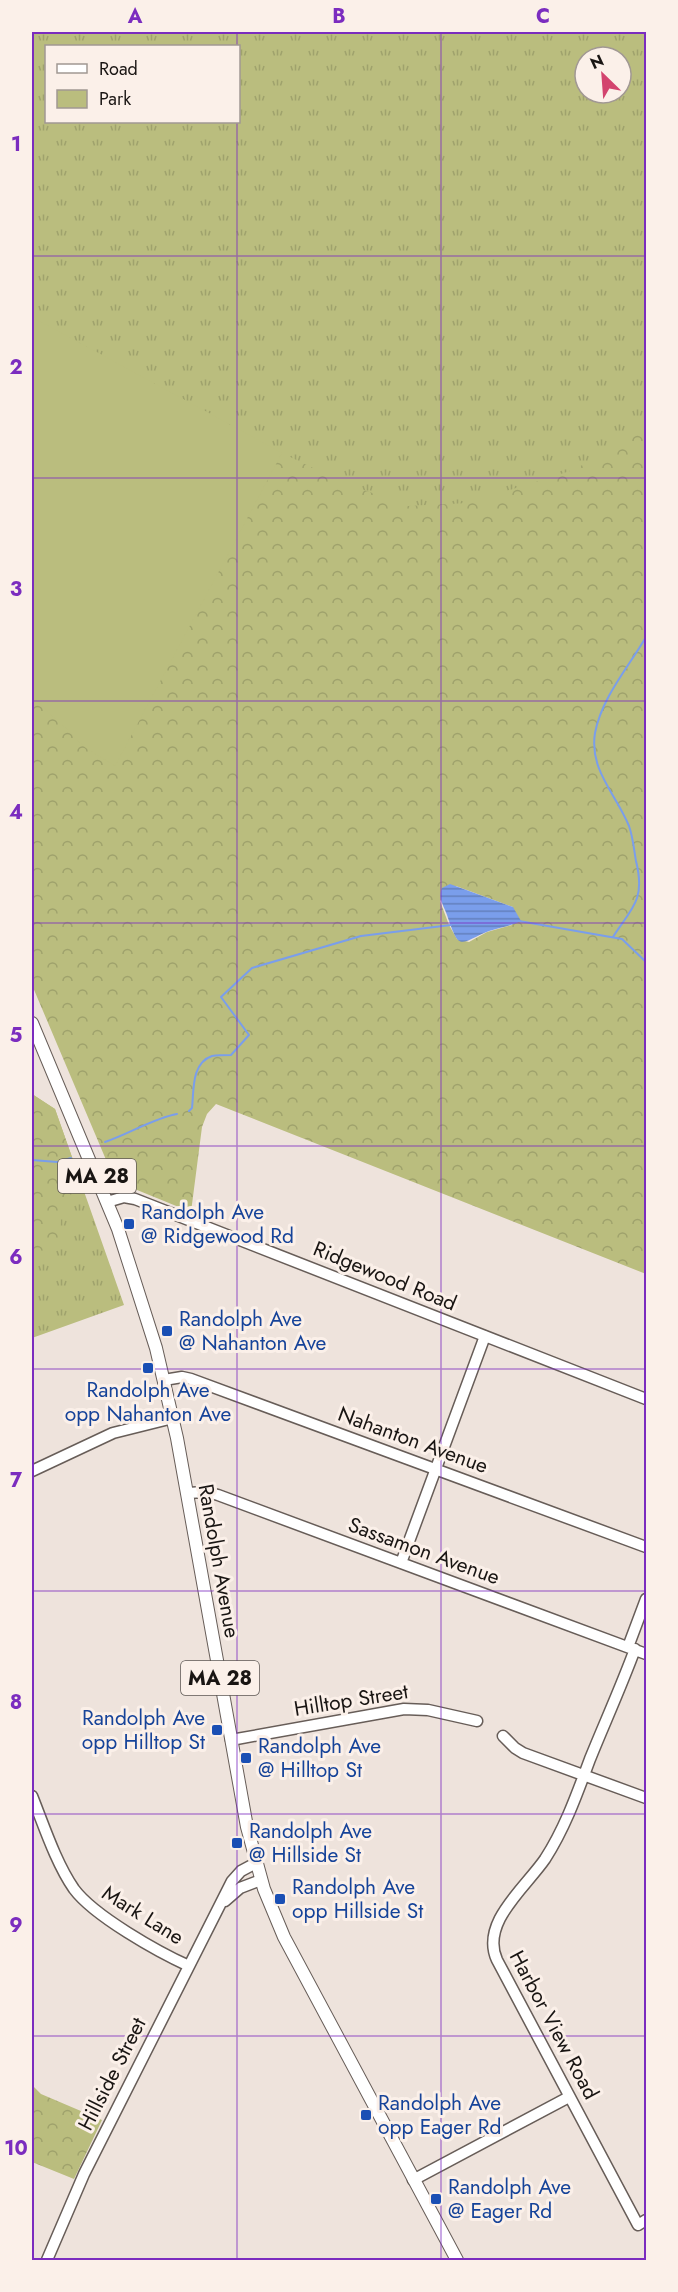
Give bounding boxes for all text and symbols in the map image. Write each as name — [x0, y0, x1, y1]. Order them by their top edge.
text: A — [127, 2, 143, 31]
text: B — [332, 2, 346, 31]
text: C — [536, 2, 550, 31]
legend — [45, 45, 240, 123]
north arrow — [573, 45, 633, 105]
text: N — [586, 49, 607, 75]
text: Road — [99, 56, 138, 82]
text: Park — [99, 86, 131, 112]
text: 1 — [11, 130, 21, 159]
text: 2 — [9, 353, 23, 382]
text: 3 — [10, 575, 22, 604]
text: 4 — [9, 798, 23, 827]
text: 5 — [10, 1021, 23, 1050]
road number: MA 28 — [58, 1159, 136, 1193]
place label: Randolph Ave @ Ridgewood Rd — [141, 1197, 294, 1251]
marker: Randolph Ave @ Ridgewood Rd — [122, 1217, 136, 1231]
street label: Ridgewood Road — [309, 1234, 461, 1318]
text: 6 — [9, 1243, 23, 1272]
place label: Randolph Ave @ Nahanton Ave — [179, 1304, 327, 1358]
marker: Randolph Ave @ Nahanton Ave — [160, 1324, 174, 1338]
marker: Randolph Ave opp Nahanton Ave — [141, 1361, 155, 1375]
place label: Randolph Ave opp Nahanton Ave — [65, 1375, 231, 1429]
street label: Nahanton Avenue — [334, 1399, 492, 1481]
text: 7 — [10, 1466, 23, 1495]
street label: Randolph Avenue — [191, 1482, 247, 1641]
street label: Sassamon Avenue — [344, 1510, 504, 1592]
road number: MA 28 — [181, 1661, 259, 1695]
street label: Hilltop Street — [292, 1676, 410, 1724]
text: 8 — [10, 1688, 22, 1717]
place label: Randolph Ave opp Hilltop St — [82, 1703, 205, 1757]
marker: Randolph Ave opp Hilltop St — [210, 1723, 224, 1737]
place label: Randolph Ave @ Hilltop St — [258, 1731, 381, 1785]
marker: Randolph Ave @ Hilltop St — [239, 1751, 253, 1765]
place label: Randolph Ave @ Hillside St — [249, 1816, 372, 1870]
marker: Randolph Ave @ Hillside St — [230, 1836, 244, 1850]
place label: Randolph Ave opp Hillside St — [292, 1872, 423, 1926]
street label: Mark Lane — [96, 1878, 190, 1952]
marker: Randolph Ave opp Hillside St — [273, 1892, 287, 1906]
text: 9 — [9, 1911, 23, 1940]
street label: Harbor View Road — [502, 1945, 606, 2105]
street label: Hillside Street — [71, 2012, 153, 2136]
place label: Randolph Ave opp Eager Rd — [378, 2088, 501, 2142]
marker: Randolph Ave opp Eager Rd — [359, 2108, 373, 2122]
text: 10 — [4, 2134, 28, 2163]
place label: Randolph Ave @ Eager Rd — [448, 2172, 571, 2226]
marker: Randolph Ave @ Eager Rd — [429, 2192, 443, 2206]

